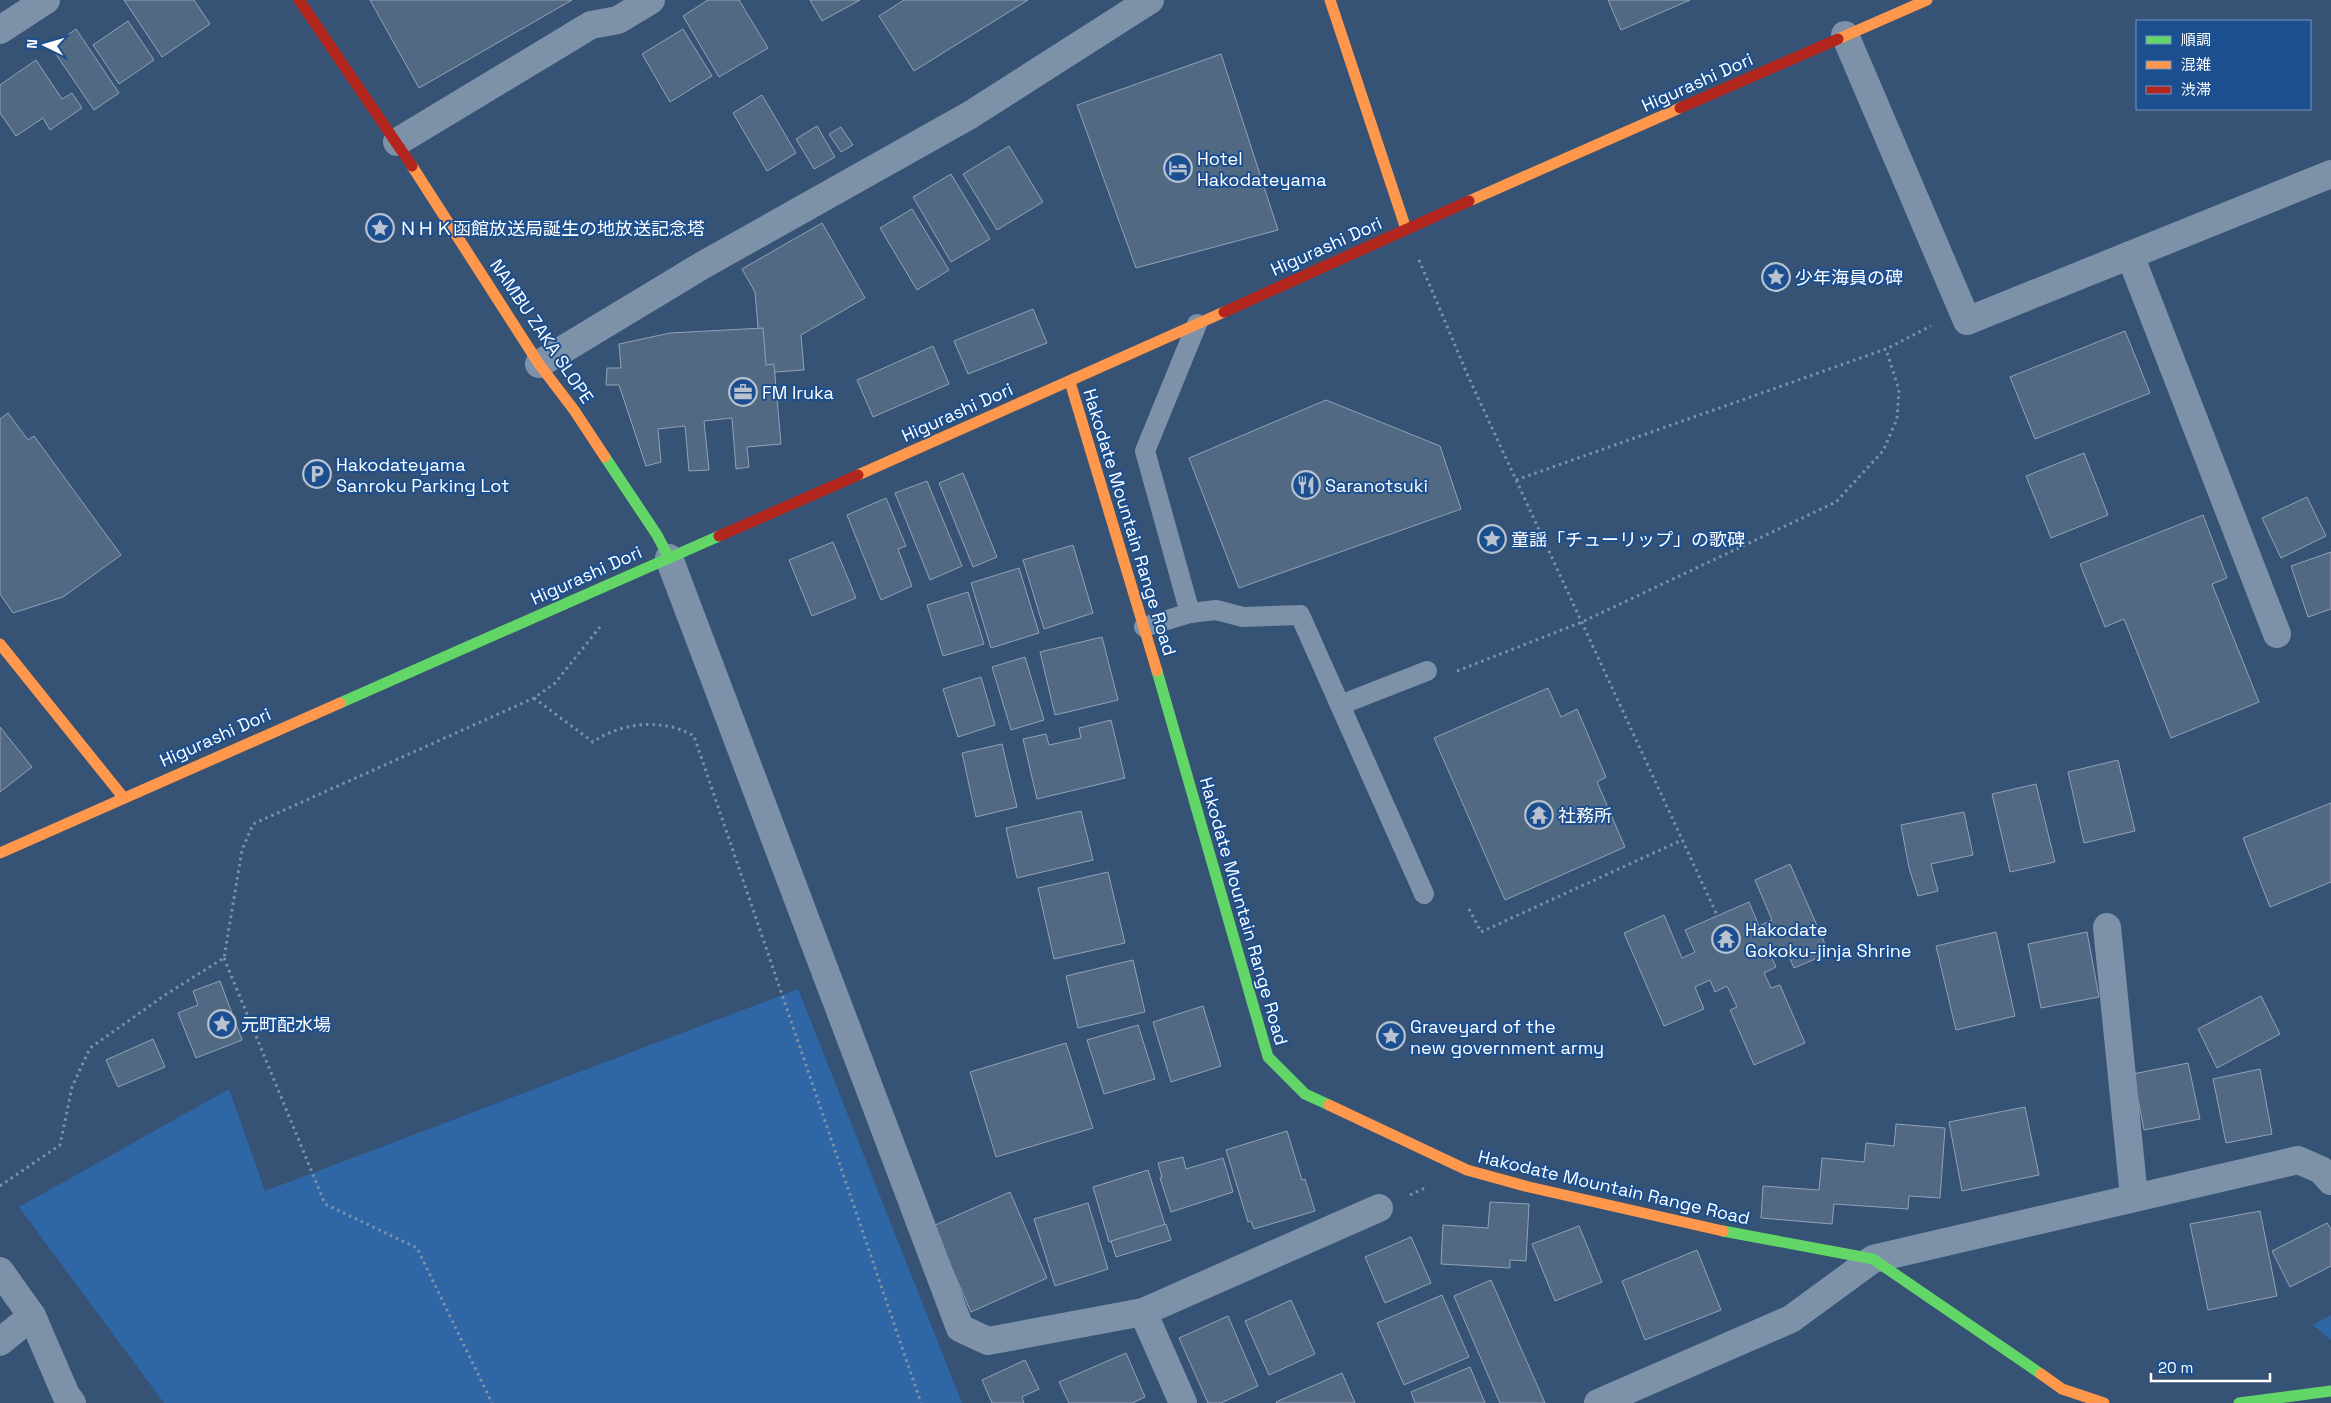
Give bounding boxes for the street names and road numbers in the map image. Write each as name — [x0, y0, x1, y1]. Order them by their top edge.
street label: Higurashi Dori — [1638, 47, 1756, 117]
street label: Higurashi Dori — [1267, 211, 1385, 281]
street label: NAMBU ZAKA SLOPE — [485, 254, 599, 408]
street label: Higurashi Dori — [898, 377, 1016, 447]
street label: Hakodate Mountain Range Road — [1078, 386, 1182, 658]
street label: Higurashi Dori — [527, 540, 645, 610]
street label: Higurashi Dori — [156, 702, 274, 772]
street label: Hakodate Mountain Range Road — [1195, 774, 1293, 1048]
street label: Hakodate Mountain Range Road — [1476, 1145, 1752, 1229]

